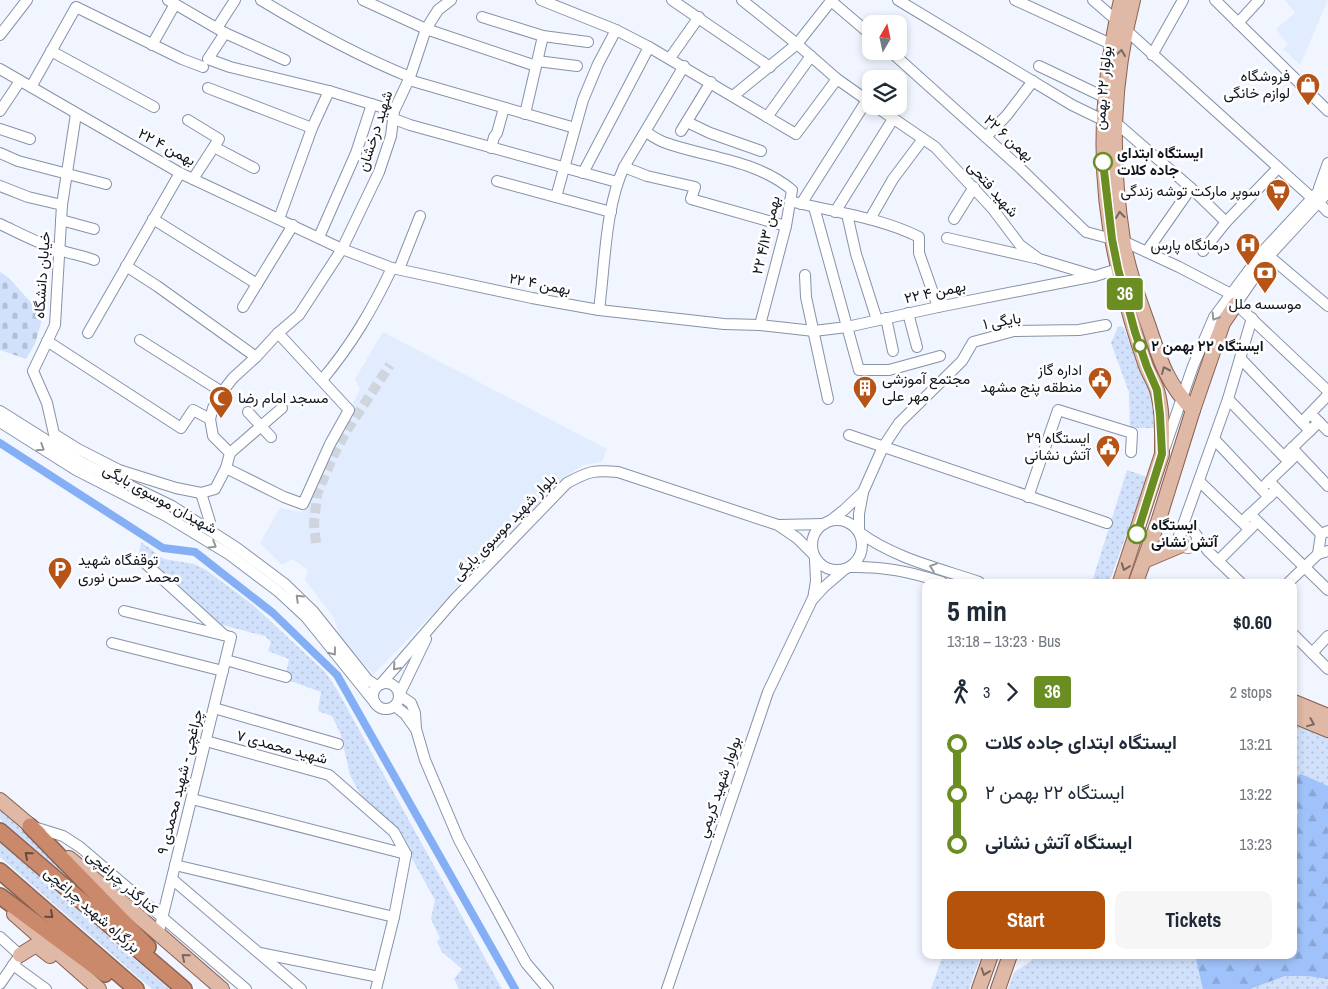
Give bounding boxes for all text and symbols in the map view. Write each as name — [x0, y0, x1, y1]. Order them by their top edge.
north arrow — [862, 15, 908, 60]
map controls — [862, 15, 907, 115]
street label: بولوار ۲۲ بهمن — [1088, 45, 1117, 131]
one-way arrow — [1115, 49, 1126, 57]
place label: فروشگاه لوازم خانگی — [1224, 65, 1290, 103]
button: layers — [862, 70, 907, 115]
shop icon: فروشگاه لوازم خانگی — [1295, 72, 1321, 106]
street label: شهید درخشان — [352, 87, 398, 174]
street label: ۲۲ بهمن ۶ — [980, 109, 1039, 166]
street label: ۲۲ بهمن ۴ — [135, 123, 200, 170]
place label: ایستگاه ابتدای جاده کلات — [1117, 142, 1203, 180]
marker: ایستگاه ابتدای جاده کلات — [1093, 152, 1113, 172]
street label: شهید فتحی — [963, 156, 1024, 221]
supermarket icon: سوپر مارکت توشه زندگی — [1265, 178, 1291, 212]
place label: سوپر مارکت توشه زندگی — [1121, 180, 1260, 201]
street label: ۲۲ بهمن ۴/۱۳ — [746, 194, 785, 276]
one-way arrow — [1115, 210, 1126, 218]
street label: خیابان دانشگاه — [28, 231, 55, 319]
hospital icon: درمانگاه پارس — [1235, 232, 1261, 266]
place label: درمانگاه پارس — [1150, 234, 1230, 255]
bank icon: موسسه ملل — [1252, 260, 1278, 294]
street label: ۲۲ بهمن ۴ — [507, 267, 573, 300]
street label: ۲۲ بهمن ۴ — [902, 275, 968, 308]
line badge: 36 — [1102, 278, 1148, 310]
text: 36 — [1117, 281, 1133, 306]
place label: موسسه ملل — [1228, 293, 1302, 314]
street label: بایگی ۱ — [981, 307, 1023, 334]
one-way arrow — [1212, 311, 1222, 320]
place label: ایستگاه ۲۲ بهمن ۲ — [1151, 335, 1264, 356]
marker: ایستگاه ۲۲ بهمن ۲ — [1133, 339, 1147, 353]
place label: اداره گاز منطقه پنج مشهد — [981, 359, 1082, 398]
public building icon: اداره گاز منطقه پنج مشهد — [1087, 366, 1113, 400]
one-way arrow — [1160, 366, 1171, 375]
place label: مجتمع آموزشی مهر علی — [882, 368, 970, 406]
building icon: مجتمع آموزشی مهر علی — [852, 375, 878, 409]
mosque icon: مسجد امام رضا — [208, 385, 234, 419]
place label: مسجد امام رضا — [238, 387, 328, 408]
place label: ایستگاه ۲۹ آتش نشانی — [1025, 427, 1092, 465]
public building icon: ایستگاه ۲۹ آتش نشانی — [1095, 434, 1121, 468]
one-way arrow — [35, 442, 45, 451]
street label: شهیدان موسوی بایگی — [99, 459, 221, 539]
street label: بلوار شهید موسوی بایگی — [447, 468, 560, 585]
place label: ایستگاه آتش نشانی — [1151, 514, 1219, 552]
marker: ایستگاه آتش نشانی — [1127, 524, 1147, 544]
one-way arrow — [208, 538, 217, 548]
place label: توقفگاه شهید محمد حسن نوری — [78, 549, 180, 587]
parking icon: توقفگاه شهید محمد حسن نوری — [47, 556, 73, 590]
one-way arrow — [929, 562, 938, 572]
one-way arrow — [1121, 562, 1131, 571]
text: 5 min — [947, 592, 1007, 630]
one-way arrow — [295, 595, 304, 604]
text: $0.60 — [1233, 609, 1272, 635]
text: 13:18 – 13:23 · Bus — [947, 630, 1061, 652]
one-way arrow — [328, 646, 336, 655]
one-way arrow — [393, 662, 402, 671]
icon: walk — [947, 678, 975, 706]
icon: forward — [998, 678, 1026, 706]
text: 36 — [1044, 679, 1061, 704]
text: 3 — [983, 681, 990, 703]
text: 2 stops — [1230, 681, 1272, 703]
street label: ۹ چراغچی - شهید محمدی — [151, 707, 208, 857]
one-way arrow — [1306, 717, 1315, 727]
street label: شهید محمدی ۷ — [234, 724, 330, 769]
text: ایستگاه ابتدای جاده کلات — [985, 729, 1177, 755]
street label: بولوار شهيد كريمي — [691, 733, 749, 841]
text: 13:21 — [1239, 733, 1272, 755]
text: ایستگاه ۲۲ بهمن ۲ — [985, 779, 1125, 805]
text: 13:22 — [1239, 783, 1272, 805]
text: ایستگاه آتش نشانی — [985, 829, 1132, 855]
text: 13:23 — [1239, 833, 1272, 855]
street label: کنارگذر چراغچی — [82, 845, 163, 919]
one-way arrow — [24, 851, 33, 860]
street label: بزرگراه شهید چراغچی — [40, 862, 145, 957]
button: Start — [947, 891, 1105, 949]
button: Tickets — [1115, 891, 1272, 949]
one-way arrow — [44, 909, 53, 917]
one-way arrow — [181, 954, 190, 963]
one-way arrow — [981, 967, 991, 976]

